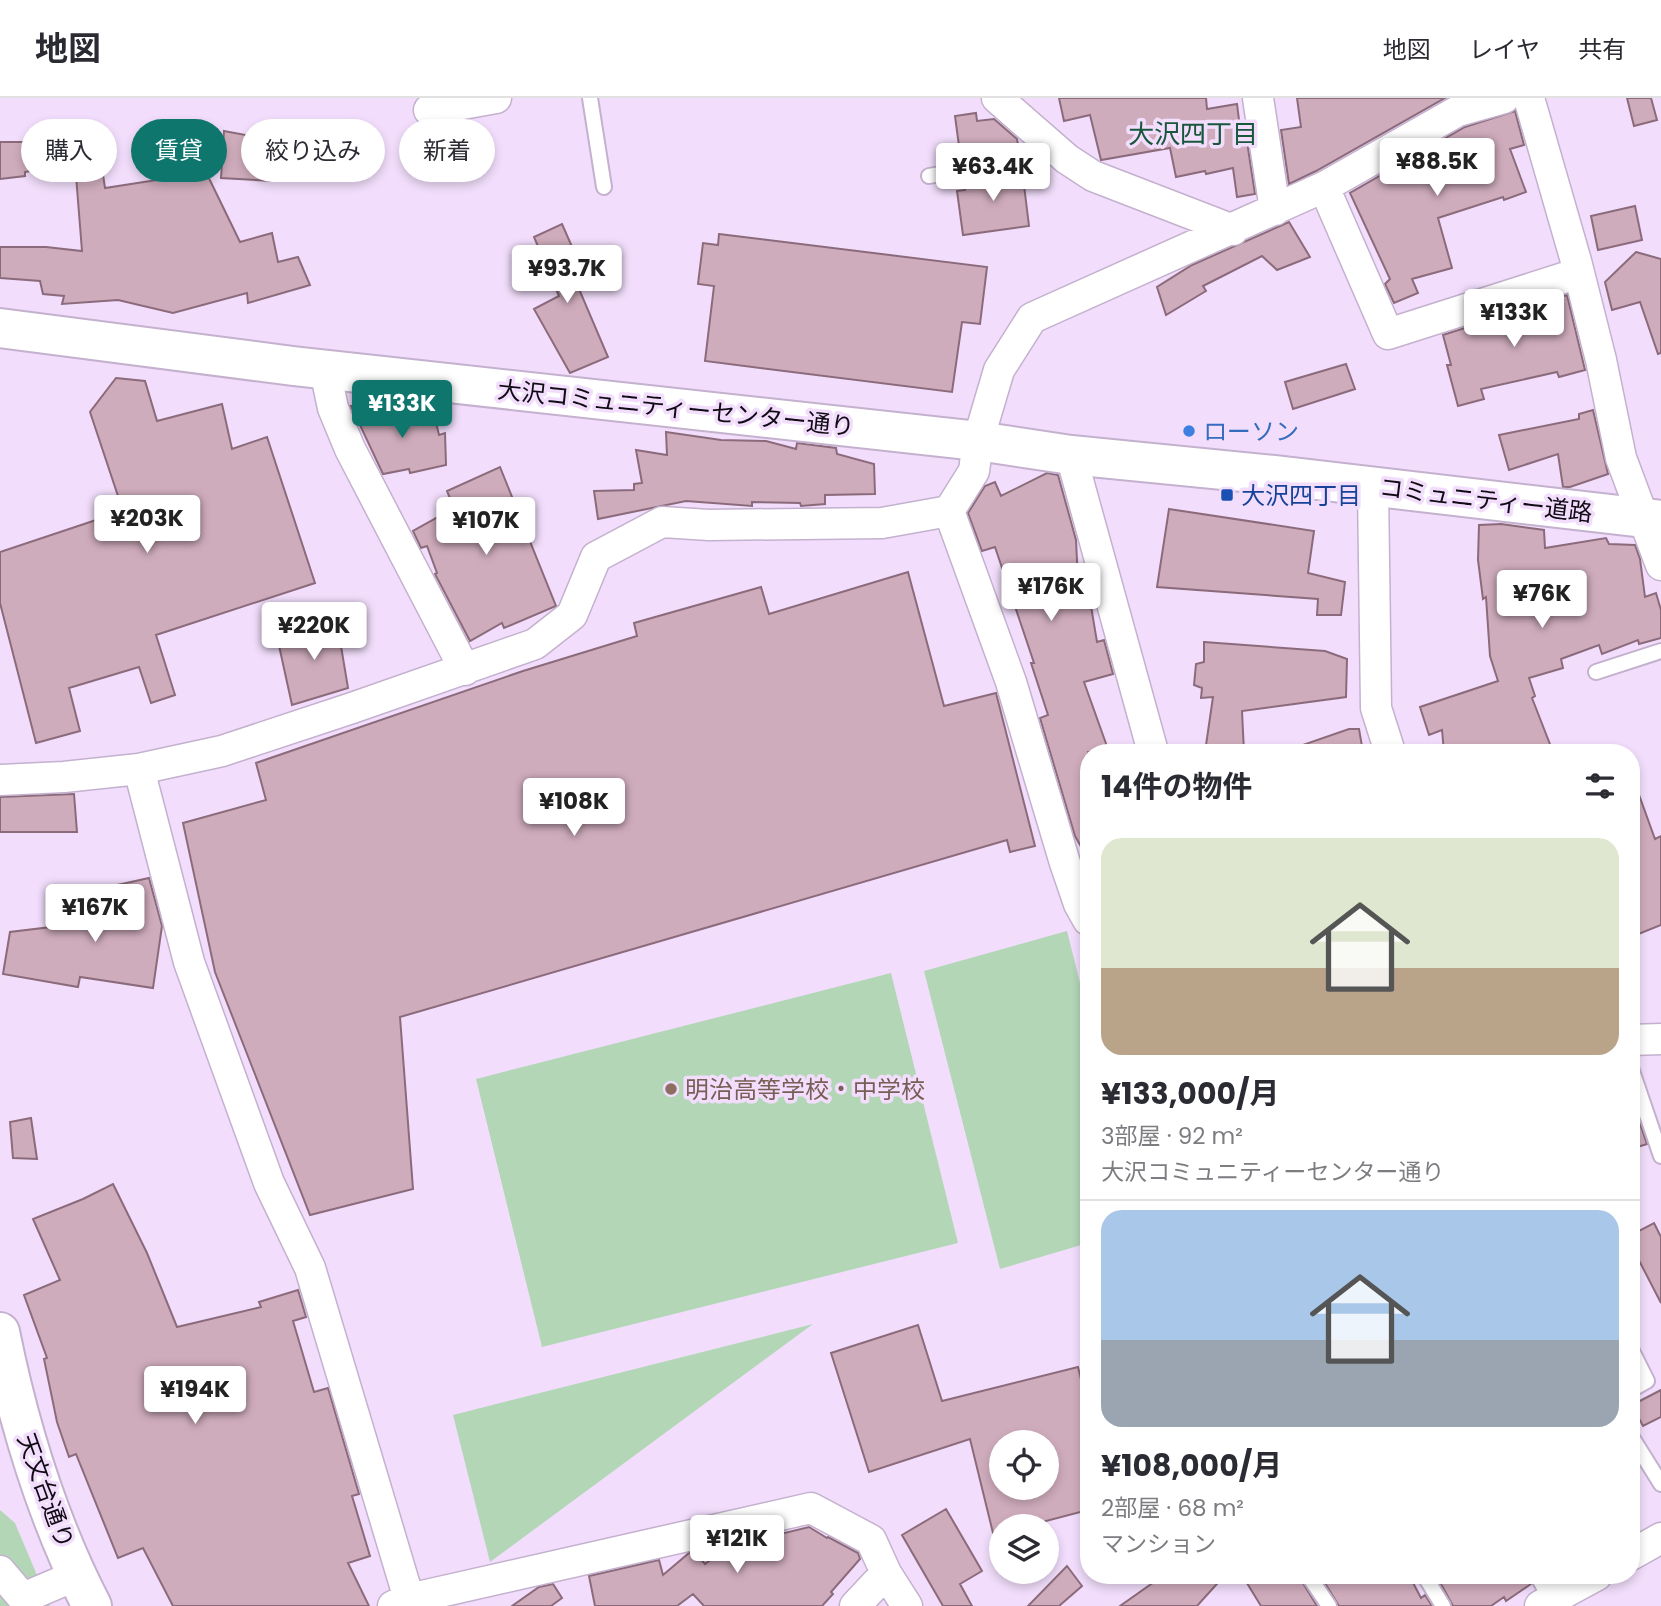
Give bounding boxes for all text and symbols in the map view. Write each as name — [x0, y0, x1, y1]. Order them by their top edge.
text: 地図 — [35, 25, 101, 72]
text: 地図 — [1383, 33, 1431, 66]
text: レイヤ — [1469, 33, 1540, 66]
text: 共有 — [1578, 33, 1626, 66]
district label: 大沢四丁目 — [1128, 116, 1258, 152]
chip: 購入 — [21, 119, 117, 182]
chip: 賃貸 — [131, 119, 227, 182]
chip: 絞り込み — [241, 119, 385, 182]
chip: 新着 — [399, 119, 495, 182]
pin: ¥88.5K — [1380, 139, 1494, 198]
pin: ¥63.4K — [936, 144, 1050, 203]
text: ¥88.5K — [1396, 145, 1478, 177]
text: ¥63.4K — [952, 150, 1034, 182]
pin: ¥93.7K — [510, 246, 624, 305]
text: ¥93.7K — [528, 252, 606, 284]
pin: ¥133K — [1465, 289, 1563, 349]
text: ¥133K — [1480, 296, 1548, 328]
street label: 大沢コミュニティーセンター通り — [496, 373, 856, 443]
pin: ¥133K — [353, 380, 451, 440]
text: ¥133K — [368, 387, 436, 419]
place label: ローソン — [1203, 415, 1299, 448]
marker: ローソン — [1181, 423, 1197, 439]
street label: コミュニティー道路 — [1378, 471, 1594, 529]
place label: 大沢四丁目 — [1241, 479, 1361, 512]
marker: 大沢四丁目 — [1219, 487, 1235, 503]
pin: ¥203K — [98, 496, 196, 555]
pin: ¥107K — [437, 498, 535, 557]
text: ¥203K — [110, 502, 184, 534]
text: ¥107K — [452, 504, 520, 536]
pin: ¥176K — [1002, 564, 1100, 623]
text: ¥176K — [1017, 570, 1085, 602]
pin: ¥76K — [1501, 570, 1583, 630]
text: ¥76K — [1513, 577, 1571, 609]
pin: ¥220K — [265, 602, 363, 662]
text: ¥220K — [278, 609, 350, 641]
text: 14件の物件 — [1101, 765, 1253, 808]
icon: filters — [1581, 767, 1619, 805]
pin: ¥108K — [525, 778, 623, 838]
text: ¥108K — [539, 785, 609, 817]
pin: ¥167K — [46, 884, 144, 944]
icon: home — [1297, 884, 1423, 1010]
text: ¥167K — [61, 891, 129, 923]
text: ¥133,000/月 — [1101, 1072, 1280, 1115]
place label: 明治高等学校・中学校 — [685, 1073, 925, 1106]
marker: 明治高等学校・中学校 — [663, 1081, 679, 1097]
text: 3部屋 · 92 m² — [1101, 1120, 1243, 1152]
text: 大沢コミュニティーセンター通り — [1101, 1156, 1445, 1188]
icon: home — [1297, 1256, 1423, 1382]
pin: ¥194K — [146, 1366, 244, 1426]
text: ¥194K — [160, 1373, 230, 1405]
street label: 天文台通り — [10, 1429, 82, 1553]
map controls — [989, 1430, 1059, 1584]
button: locate — [989, 1430, 1059, 1500]
text: ¥108,000/月 — [1101, 1444, 1282, 1487]
text: 2部屋 · 68 m² — [1101, 1492, 1244, 1524]
button: layers — [989, 1514, 1059, 1584]
pin: ¥121K — [688, 1516, 786, 1575]
text: ¥121K — [706, 1522, 768, 1554]
text: マンション — [1101, 1528, 1216, 1560]

